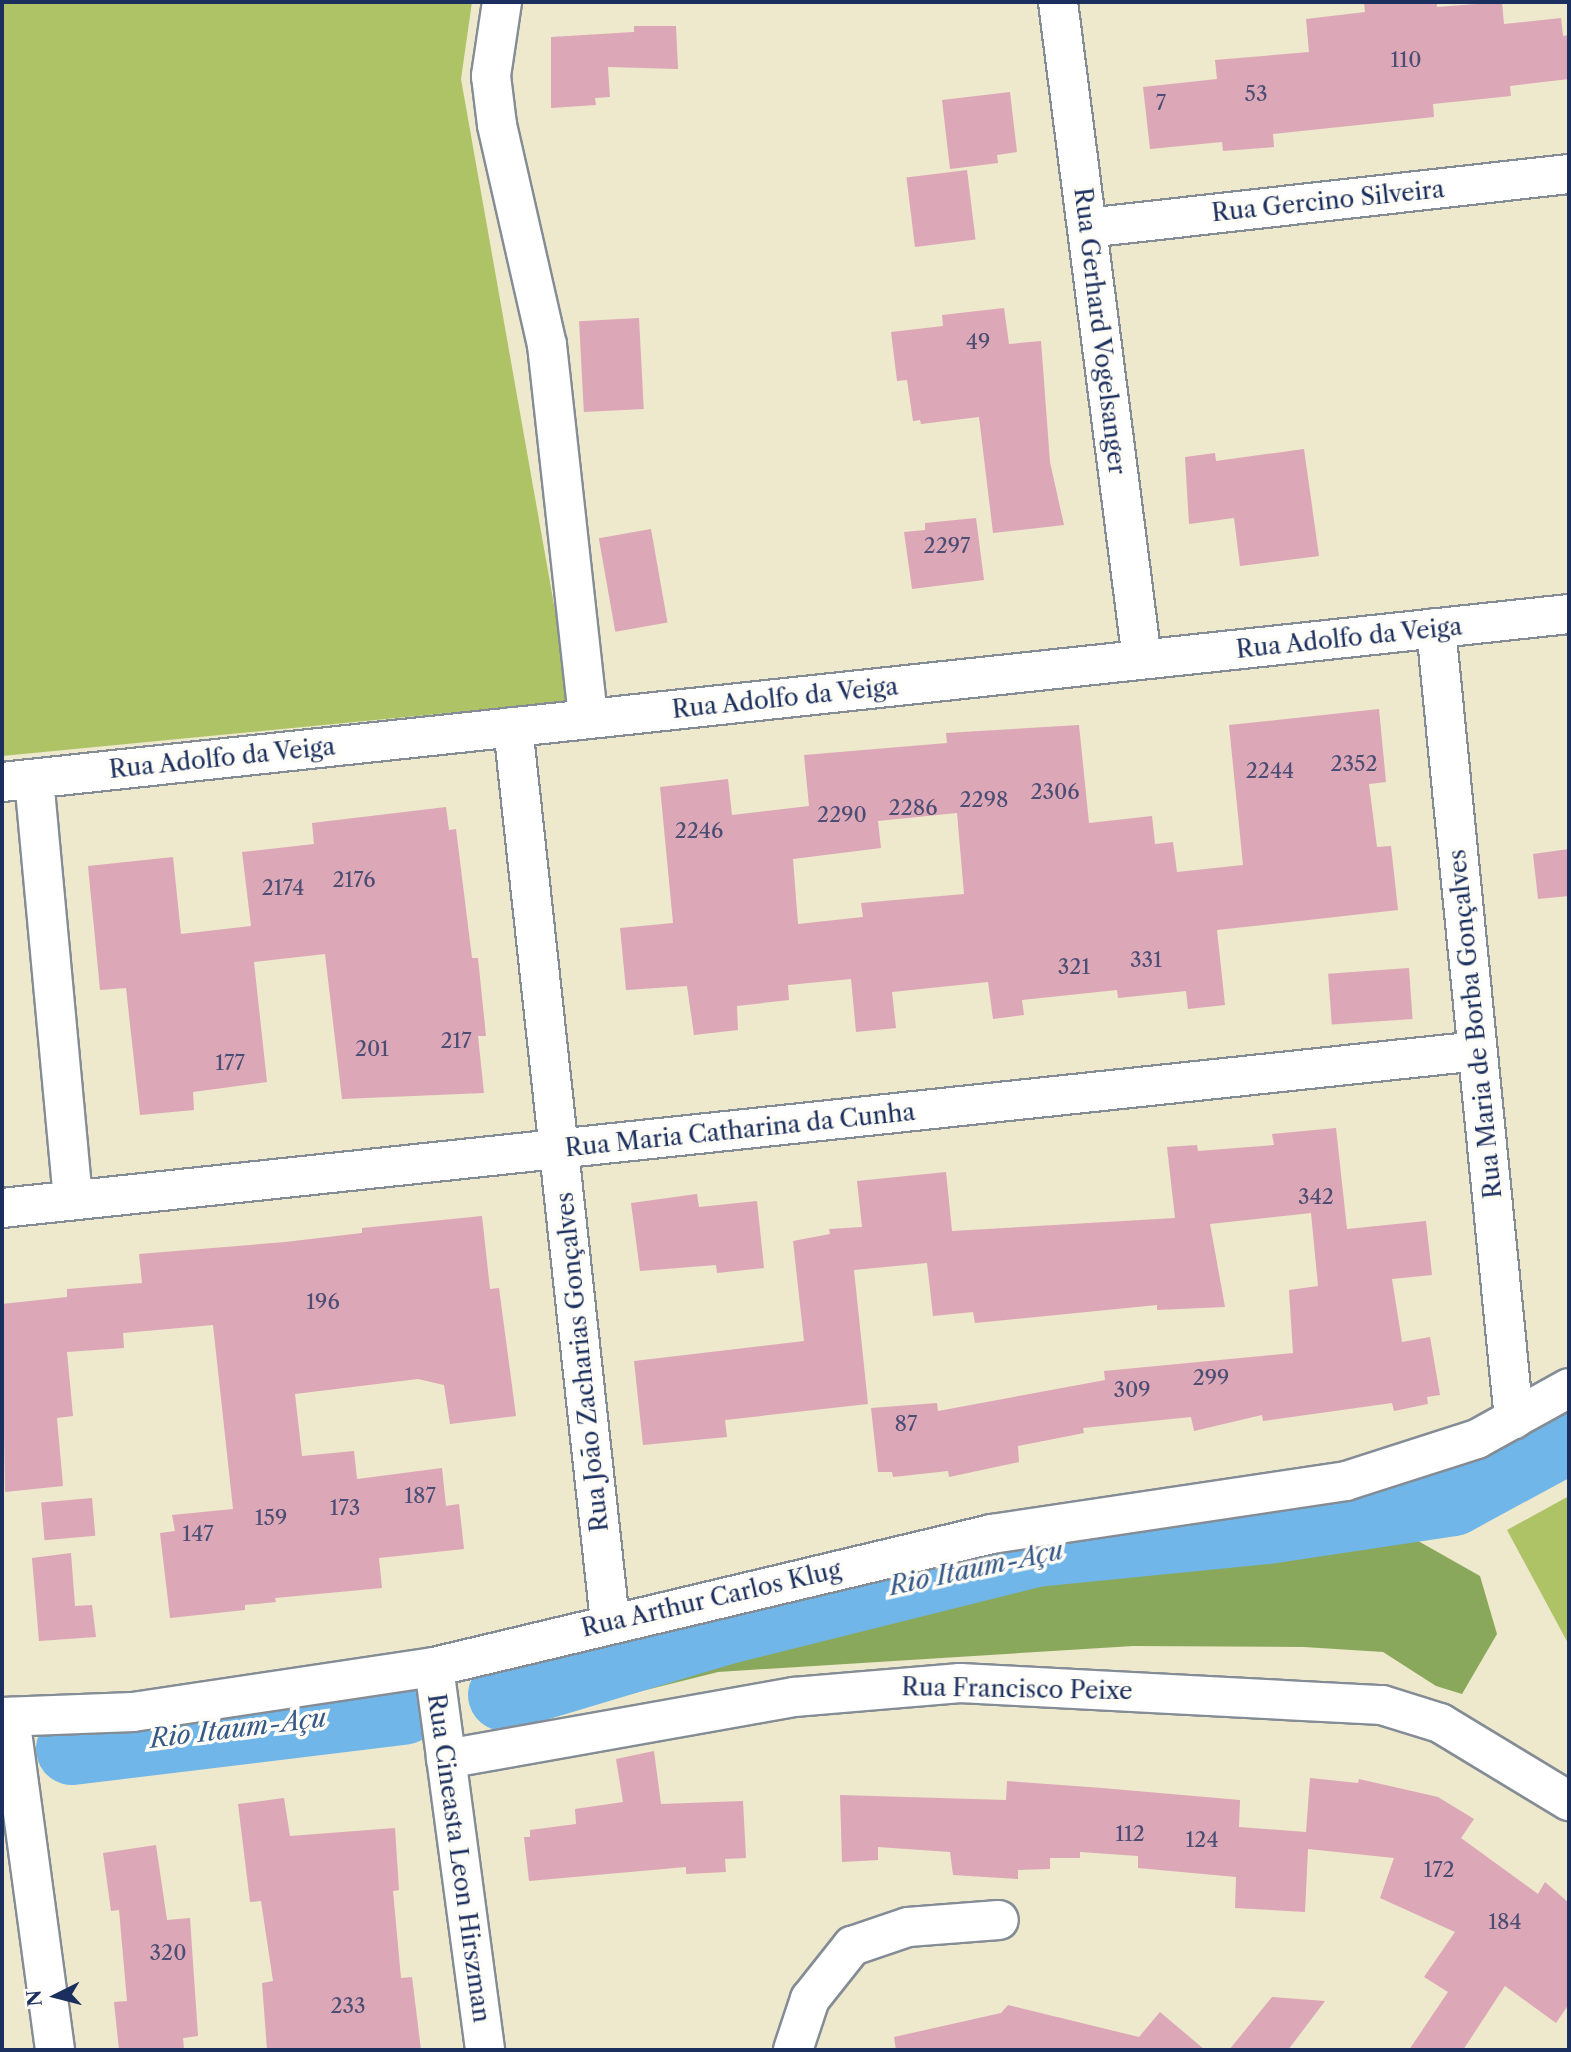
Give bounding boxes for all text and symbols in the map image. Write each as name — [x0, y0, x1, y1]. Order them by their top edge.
house number: 110 — [1391, 47, 1421, 73]
house number: 53 — [1245, 81, 1267, 107]
house number: 7 — [1156, 90, 1166, 116]
street label: Rua Gercino Silveira — [1210, 174, 1446, 228]
street label: Rua Gerhard Vogelsanger — [1068, 185, 1132, 477]
house number: 49 — [966, 329, 990, 355]
house number: 2297 — [924, 533, 970, 559]
street label: Rua Adolfo da Veiga — [1233, 612, 1465, 664]
street label: Rua Adolfo da Veiga — [669, 672, 901, 724]
street label: Rua Adolfo da Veiga — [106, 732, 338, 784]
house number: 2352 — [1330, 751, 1378, 777]
house number: 2244 — [1246, 758, 1294, 784]
house number: 2306 — [1030, 779, 1080, 805]
house number: 2298 — [960, 787, 1008, 813]
house number: 2286 — [889, 795, 937, 821]
house number: 2290 — [817, 802, 867, 828]
house number: 2246 — [675, 818, 723, 844]
street label: Rua Maria de Borba Gonçalves — [1442, 848, 1508, 1200]
house number: 2176 — [332, 867, 376, 893]
house number: 2174 — [262, 875, 304, 901]
house number: 331 — [1130, 947, 1162, 973]
house number: 321 — [1058, 954, 1090, 980]
house number: 217 — [440, 1028, 472, 1054]
house number: 201 — [355, 1036, 389, 1062]
house number: 177 — [215, 1050, 245, 1076]
street label: Rua Maria Catharina da Cunha — [563, 1097, 917, 1163]
house number: 342 — [1298, 1184, 1334, 1210]
street label: Rua João Zacharias Gonçalves — [550, 1191, 614, 1533]
house number: 196 — [306, 1289, 340, 1315]
house number: 299 — [1193, 1365, 1229, 1391]
house number: 309 — [1113, 1377, 1151, 1403]
house number: 87 — [895, 1411, 917, 1437]
house number: 187 — [404, 1483, 436, 1509]
house number: 173 — [330, 1495, 360, 1521]
house number: 159 — [255, 1505, 287, 1531]
house number: 147 — [182, 1521, 214, 1547]
water label: Rio Itaum-Açu — [886, 1535, 1066, 1603]
street label: Rua Arthur Carlos Klug — [578, 1555, 844, 1643]
street label: Rua Francisco Peixe — [901, 1673, 1133, 1705]
street label: Rua Cineasta Leon Hirszman — [422, 1691, 496, 2025]
water label: Rio Itaum-Açu — [148, 1703, 328, 1755]
house number: 112 — [1115, 1821, 1145, 1847]
house number: 124 — [1185, 1827, 1219, 1853]
house number: 172 — [1423, 1857, 1455, 1883]
house number: 184 — [1488, 1909, 1522, 1935]
house number: 320 — [150, 1940, 186, 1966]
north arrow — [21, 1961, 91, 2031]
text: N — [22, 1989, 47, 2008]
house number: 233 — [330, 1993, 366, 2019]

